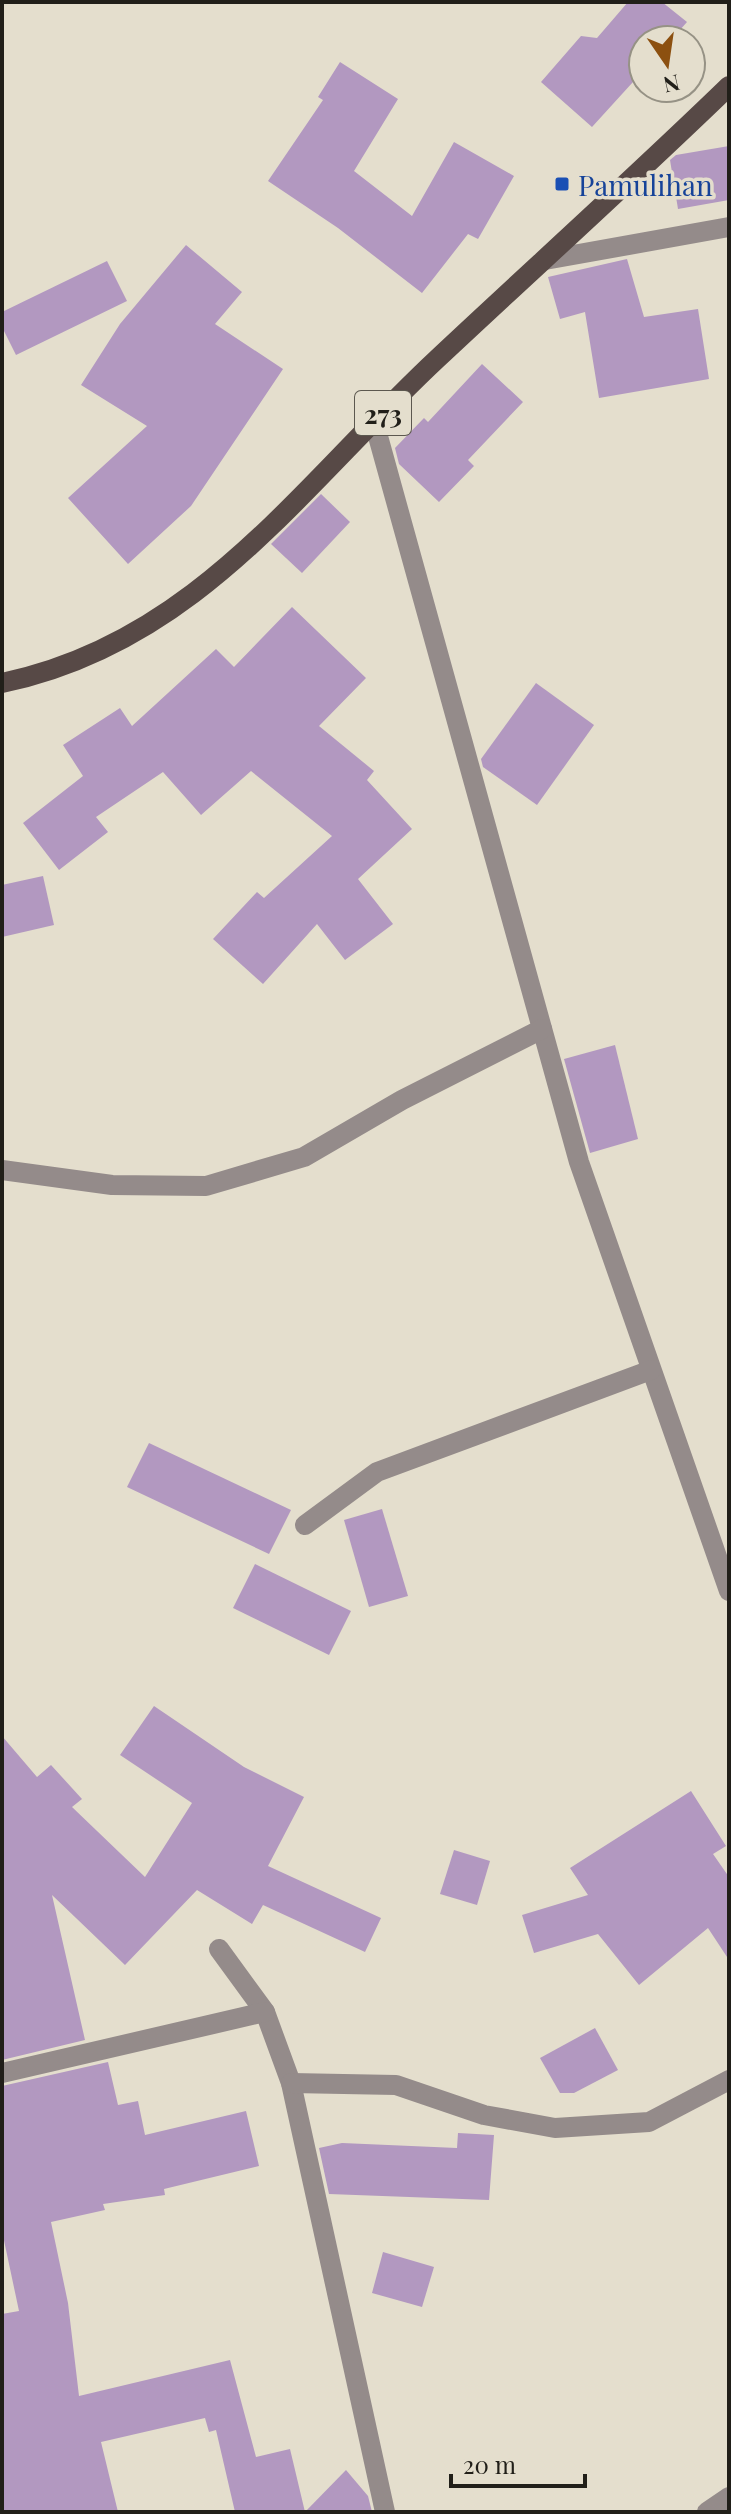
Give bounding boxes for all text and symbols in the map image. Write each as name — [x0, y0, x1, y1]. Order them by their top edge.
north arrow — [627, 24, 707, 104]
text: N — [661, 68, 683, 101]
place label: Pamulihan — [578, 166, 713, 203]
marker: Pamulihan — [553, 175, 571, 193]
road number: 273 — [355, 391, 411, 435]
scale bar — [451, 2438, 585, 2488]
text: 20 m — [463, 2448, 516, 2480]

